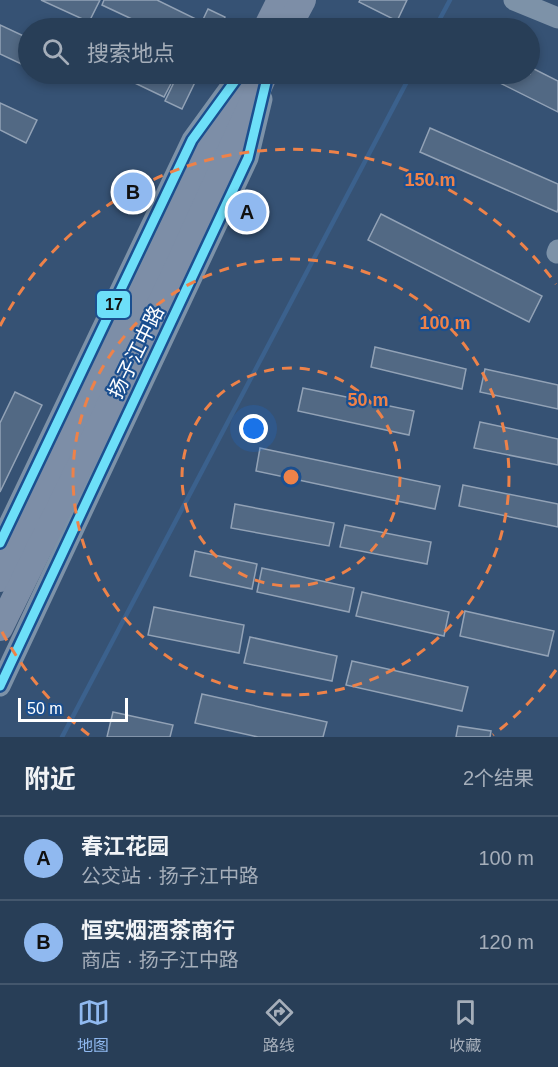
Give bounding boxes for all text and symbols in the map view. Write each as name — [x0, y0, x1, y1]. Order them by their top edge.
search box — [18, 18, 540, 84]
icon: search — [39, 35, 72, 68]
text: 搜索地点 — [87, 41, 175, 66]
pin: B — [114, 170, 152, 214]
text: 150 m — [404, 170, 456, 190]
pin: A — [228, 190, 266, 234]
line badge: 17 — [96, 290, 131, 319]
text: 17 — [105, 296, 123, 313]
street label: 扬子江中路 — [104, 302, 168, 402]
text: 100 m — [419, 313, 471, 333]
text: 50 m — [347, 390, 389, 410]
your location — [239, 414, 268, 443]
centre of rings — [281, 467, 301, 487]
scale bar — [18, 695, 128, 722]
text: 50 m — [27, 700, 63, 717]
text: 附近 — [24, 764, 76, 794]
text: 2个结果 — [463, 767, 534, 789]
text: 春江花园 — [81, 834, 169, 859]
text: A — [36, 847, 51, 869]
text: 100 m — [478, 847, 534, 869]
text: 公交站 · 扬子江中路 — [81, 865, 259, 887]
text: 恒实烟酒茶商行 — [81, 918, 235, 943]
text: B — [36, 931, 51, 953]
text: 120 m — [478, 931, 534, 953]
text: 商店 · 扬子江中路 — [81, 949, 239, 971]
tab: 地图 — [77, 996, 110, 1056]
tab: 路线 — [263, 996, 296, 1056]
tab: 收藏 — [449, 996, 482, 1056]

